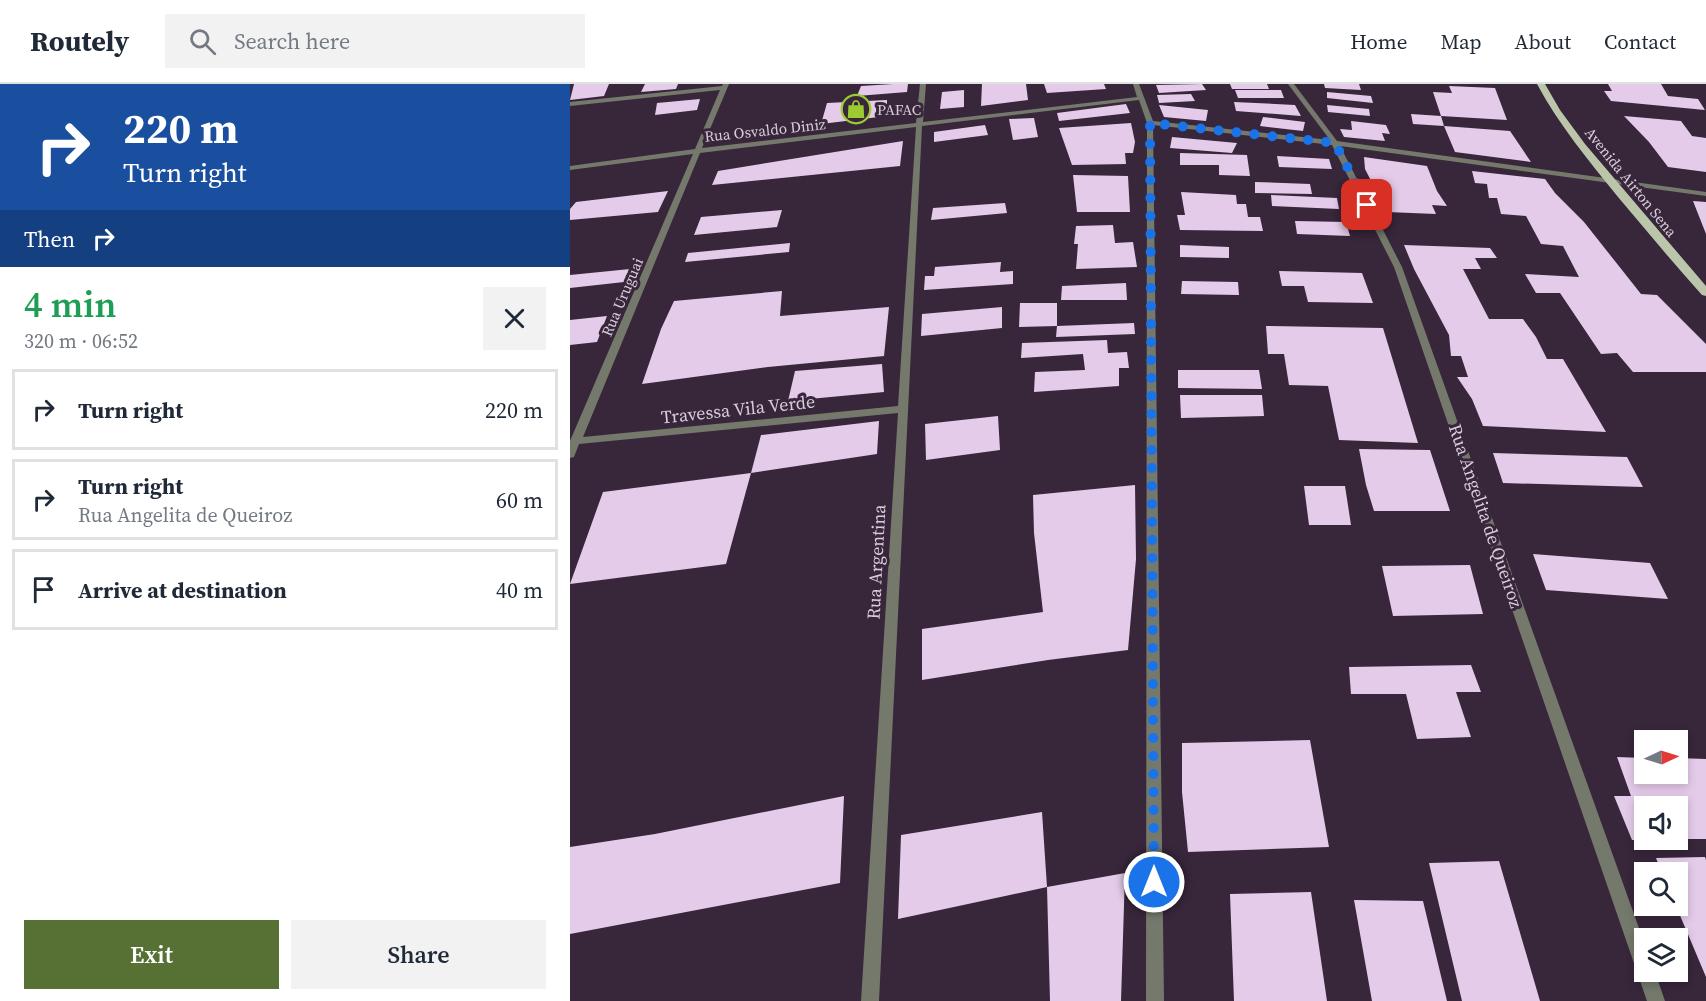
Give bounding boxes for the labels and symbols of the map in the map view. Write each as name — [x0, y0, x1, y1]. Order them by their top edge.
shop icon: PAFAC — [840, 93, 872, 125]
place label: PAFAC — [877, 99, 921, 120]
street label: Rua Osvaldo Diniz — [703, 113, 827, 147]
street label: Avenida Airton Sena — [1580, 123, 1682, 242]
pin — [1341, 179, 1392, 230]
street label: Rua Uruguai — [596, 254, 648, 340]
street label: Travessa Vila Verde — [660, 388, 816, 430]
street label: Rua Angelita de Queiroz — [1443, 421, 1529, 611]
street label: Rua Argentina — [861, 503, 892, 620]
north arrow — [1634, 730, 1688, 784]
position arrow — [1122, 850, 1186, 914]

